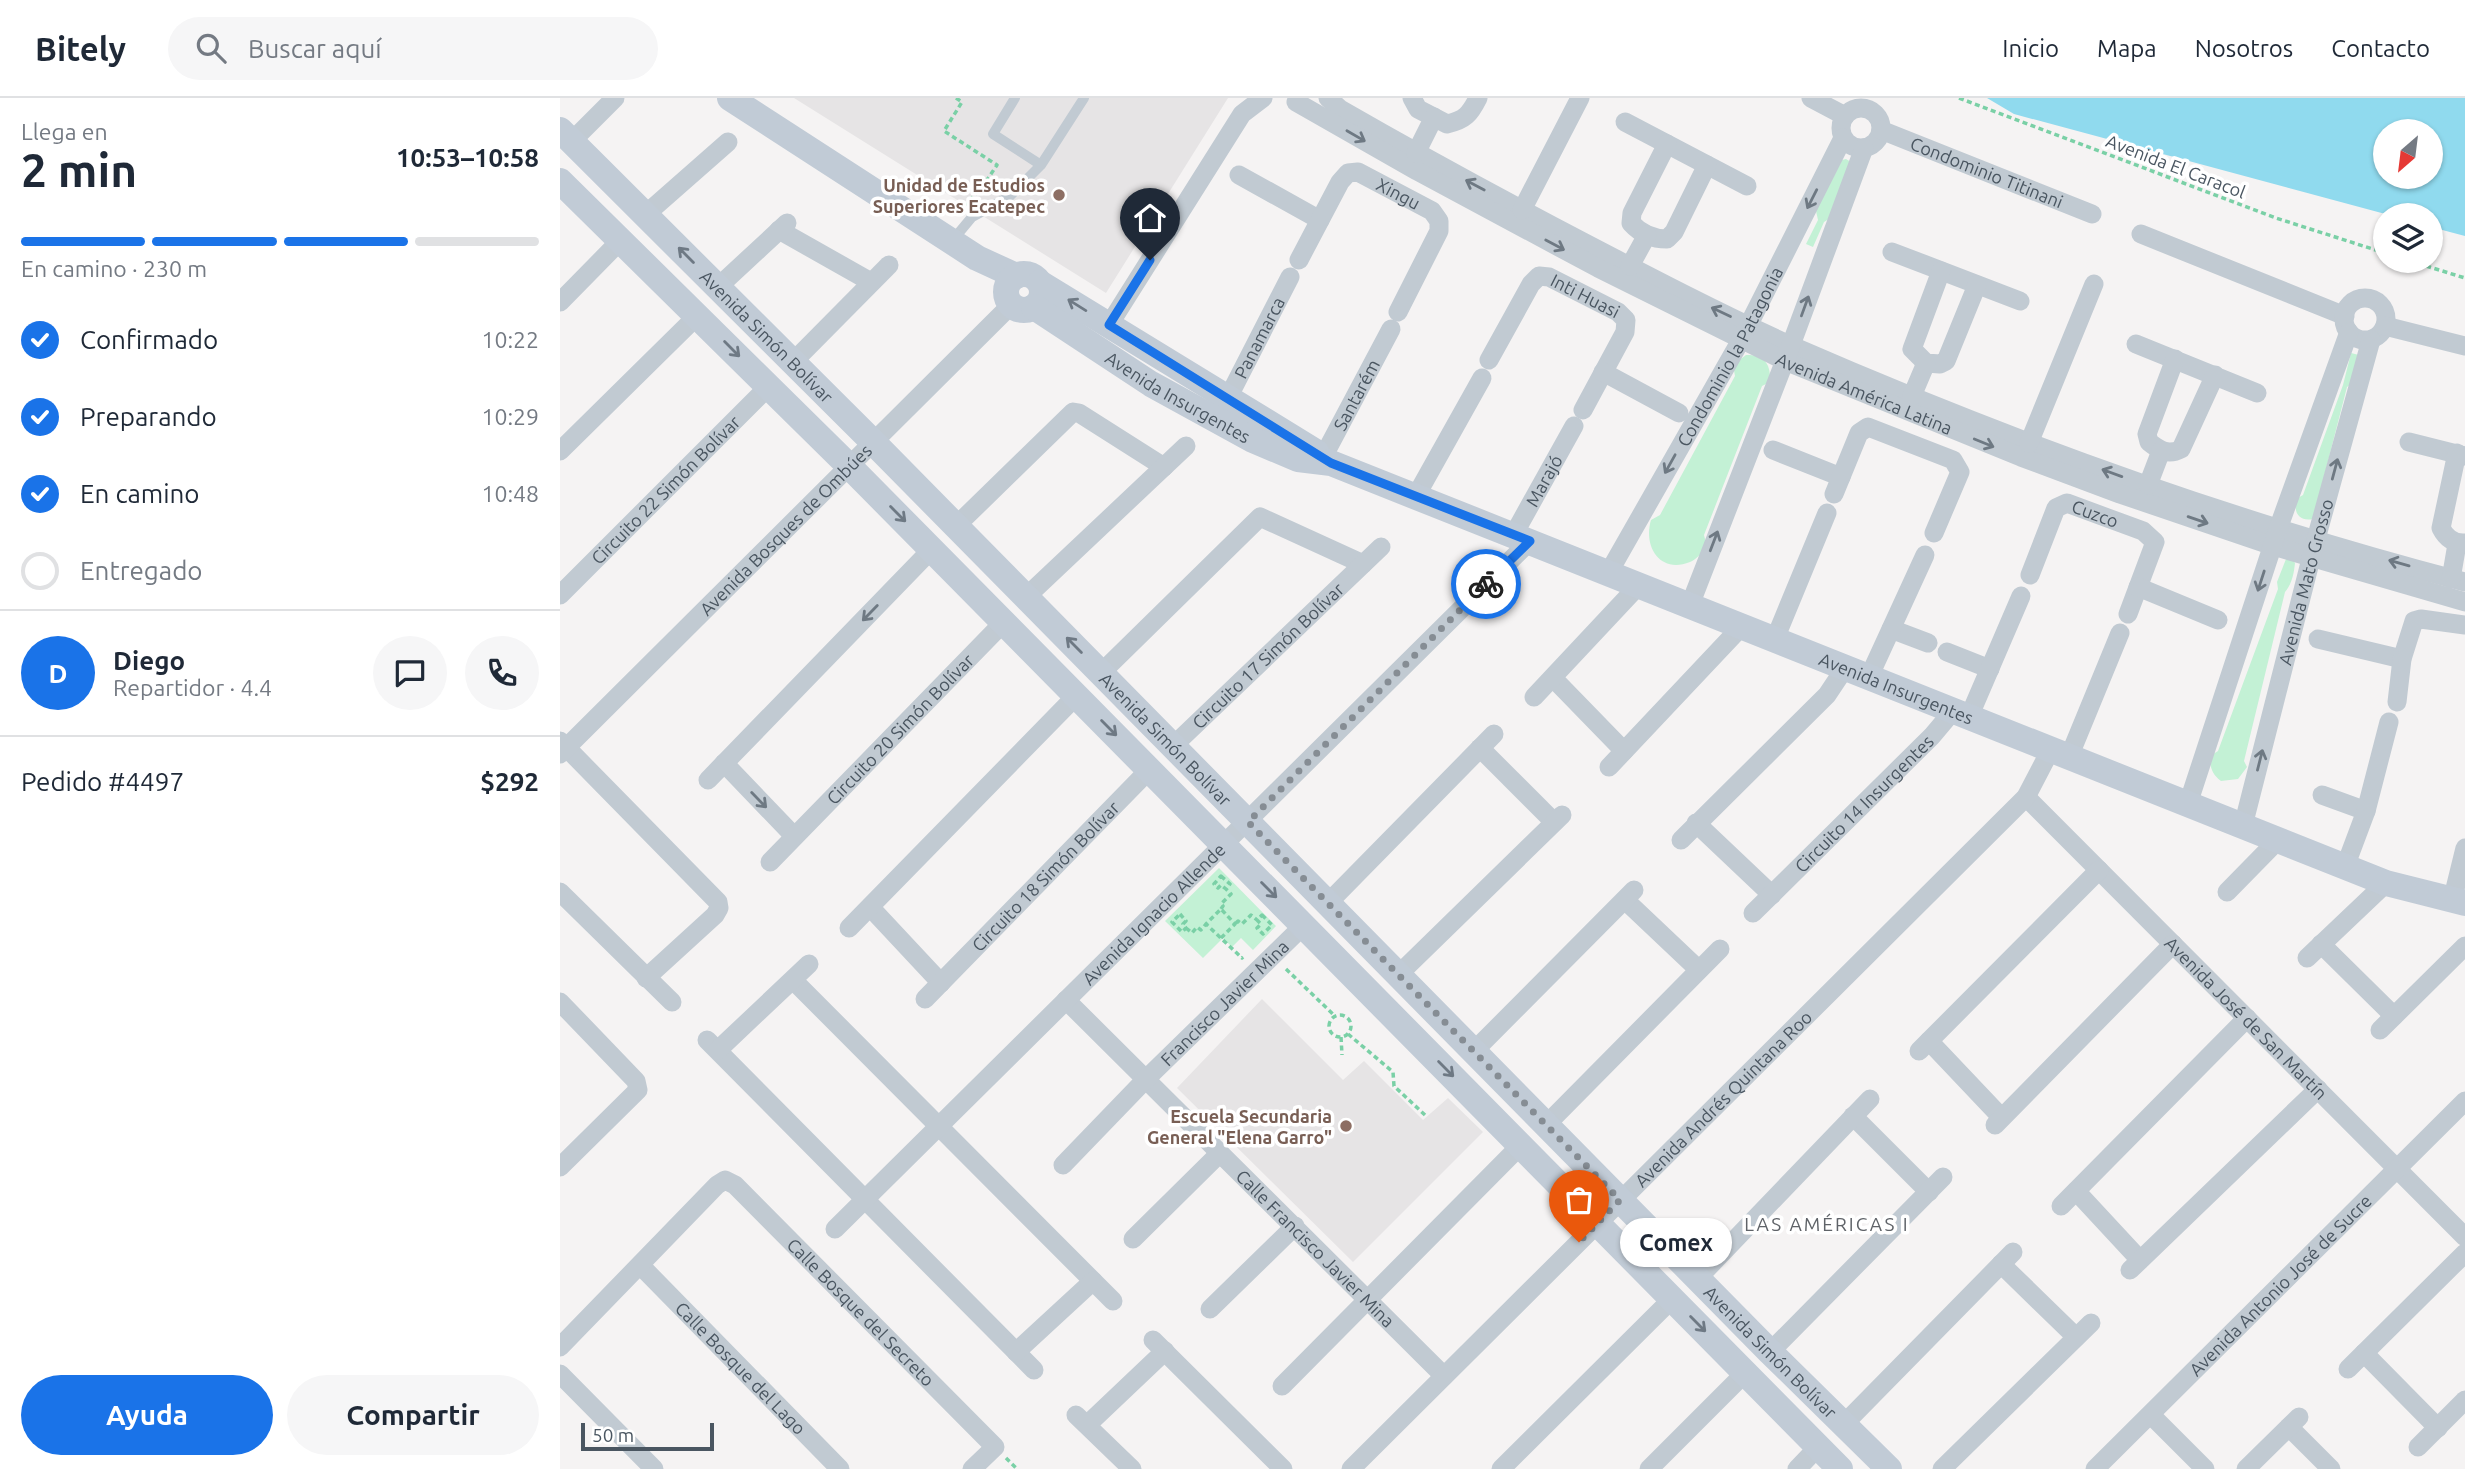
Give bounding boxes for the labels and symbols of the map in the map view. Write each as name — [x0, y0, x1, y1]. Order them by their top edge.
north arrow — [2373, 119, 2443, 189]
one-way arrow — [1345, 129, 1365, 143]
street label: Avenida El Caracol — [2104, 130, 2249, 202]
street label: Condominio Titinani — [1908, 133, 2066, 212]
street label: Xingu — [1373, 174, 1424, 213]
place label: Unidad de Estudios Superiores Ecatepec — [873, 175, 1045, 216]
one-way arrow — [1466, 178, 1486, 192]
marker: Unidad de Estudios Superiores Ecatepec — [1051, 187, 1067, 203]
pin — [1120, 188, 1180, 260]
one-way arrow — [1805, 188, 1819, 209]
one-way arrow — [1545, 238, 1565, 252]
one-way arrow — [678, 247, 695, 264]
street label: Condominio la Patagonia — [1673, 263, 1786, 450]
street label: Avenida Simón Bolívar — [696, 266, 837, 407]
street label: Inti Huasi — [1548, 270, 1623, 321]
street label: Panamarca — [1230, 293, 1288, 381]
one-way arrow — [1800, 296, 1813, 318]
one-way arrow — [1068, 298, 1088, 312]
one-way arrow — [1711, 305, 1732, 318]
one-way arrow — [723, 340, 740, 357]
street label: Avenida Insurgentes — [1102, 347, 1254, 447]
street label: Avenida América Latina — [1773, 348, 1955, 438]
street label: Santarém — [1329, 356, 1383, 434]
street label: Circuito 22 Simón Bolívar — [587, 411, 744, 568]
one-way arrow — [1973, 437, 1994, 450]
street label: Avenida Bosques de Ombúes — [695, 440, 875, 619]
street label: Marajó — [1521, 451, 1566, 510]
one-way arrow — [1663, 454, 1677, 474]
one-way arrow — [2329, 458, 2342, 480]
one-way arrow — [2102, 466, 2124, 478]
street label: Cuzco — [2069, 496, 2121, 531]
street label: Avenida Mato Grosso — [2274, 497, 2337, 667]
one-way arrow — [889, 505, 906, 522]
one-way arrow — [2186, 515, 2208, 527]
one-way arrow — [1709, 531, 1722, 553]
courier — [1451, 549, 1521, 619]
one-way arrow — [2389, 556, 2411, 569]
one-way arrow — [2254, 570, 2266, 592]
street label: Circuito 17 Simón Bolívar — [1188, 578, 1348, 732]
one-way arrow — [861, 604, 878, 621]
one-way arrow — [1065, 637, 1082, 654]
street label: Avenida Insurgentes — [1816, 648, 1976, 728]
street label: Circuito 20 Simón Bolívar — [822, 650, 977, 808]
street label: Avenida Simón Bolívar — [1096, 668, 1236, 810]
one-way arrow — [1101, 719, 1118, 736]
street label: Circuito 14 Insurgentes — [1791, 730, 1937, 876]
one-way arrow — [2254, 749, 2267, 772]
one-way arrow — [751, 791, 768, 808]
street label: Circuito 18 Simón Bolívar — [968, 797, 1123, 955]
street label: Avenida Ignacio Allende — [1078, 839, 1229, 989]
one-way arrow — [1261, 881, 1278, 898]
street label: Avenida José de San Martín — [2161, 933, 2332, 1103]
street label: Francisco Javier Mina — [1156, 936, 1293, 1069]
street label: Avenida Andrés Quintana Roo — [1631, 1006, 1816, 1191]
one-way arrow — [1438, 1060, 1455, 1077]
place label: Escuela Secundaria General "Elena Garro" — [1147, 1106, 1332, 1147]
marker: Escuela Secundaria General "Elena Garro" — [1338, 1118, 1354, 1134]
street label: Calle Francisco Javier Mina — [1232, 1165, 1399, 1331]
pin — [1549, 1170, 1609, 1242]
street label: Avenida Antonio José de Sucre — [2185, 1190, 2375, 1380]
district label: LAS AMÉRICAS I — [1744, 1213, 1910, 1235]
callout: Comex — [1621, 1218, 1733, 1266]
street label: Calle Bosque del Secreto — [783, 1234, 938, 1390]
street label: Avenida Simón Bolívar — [1700, 1281, 1841, 1422]
street label: Calle Bosque del Lago — [672, 1298, 810, 1438]
one-way arrow — [1689, 1316, 1706, 1333]
scale bar — [581, 1420, 714, 1452]

